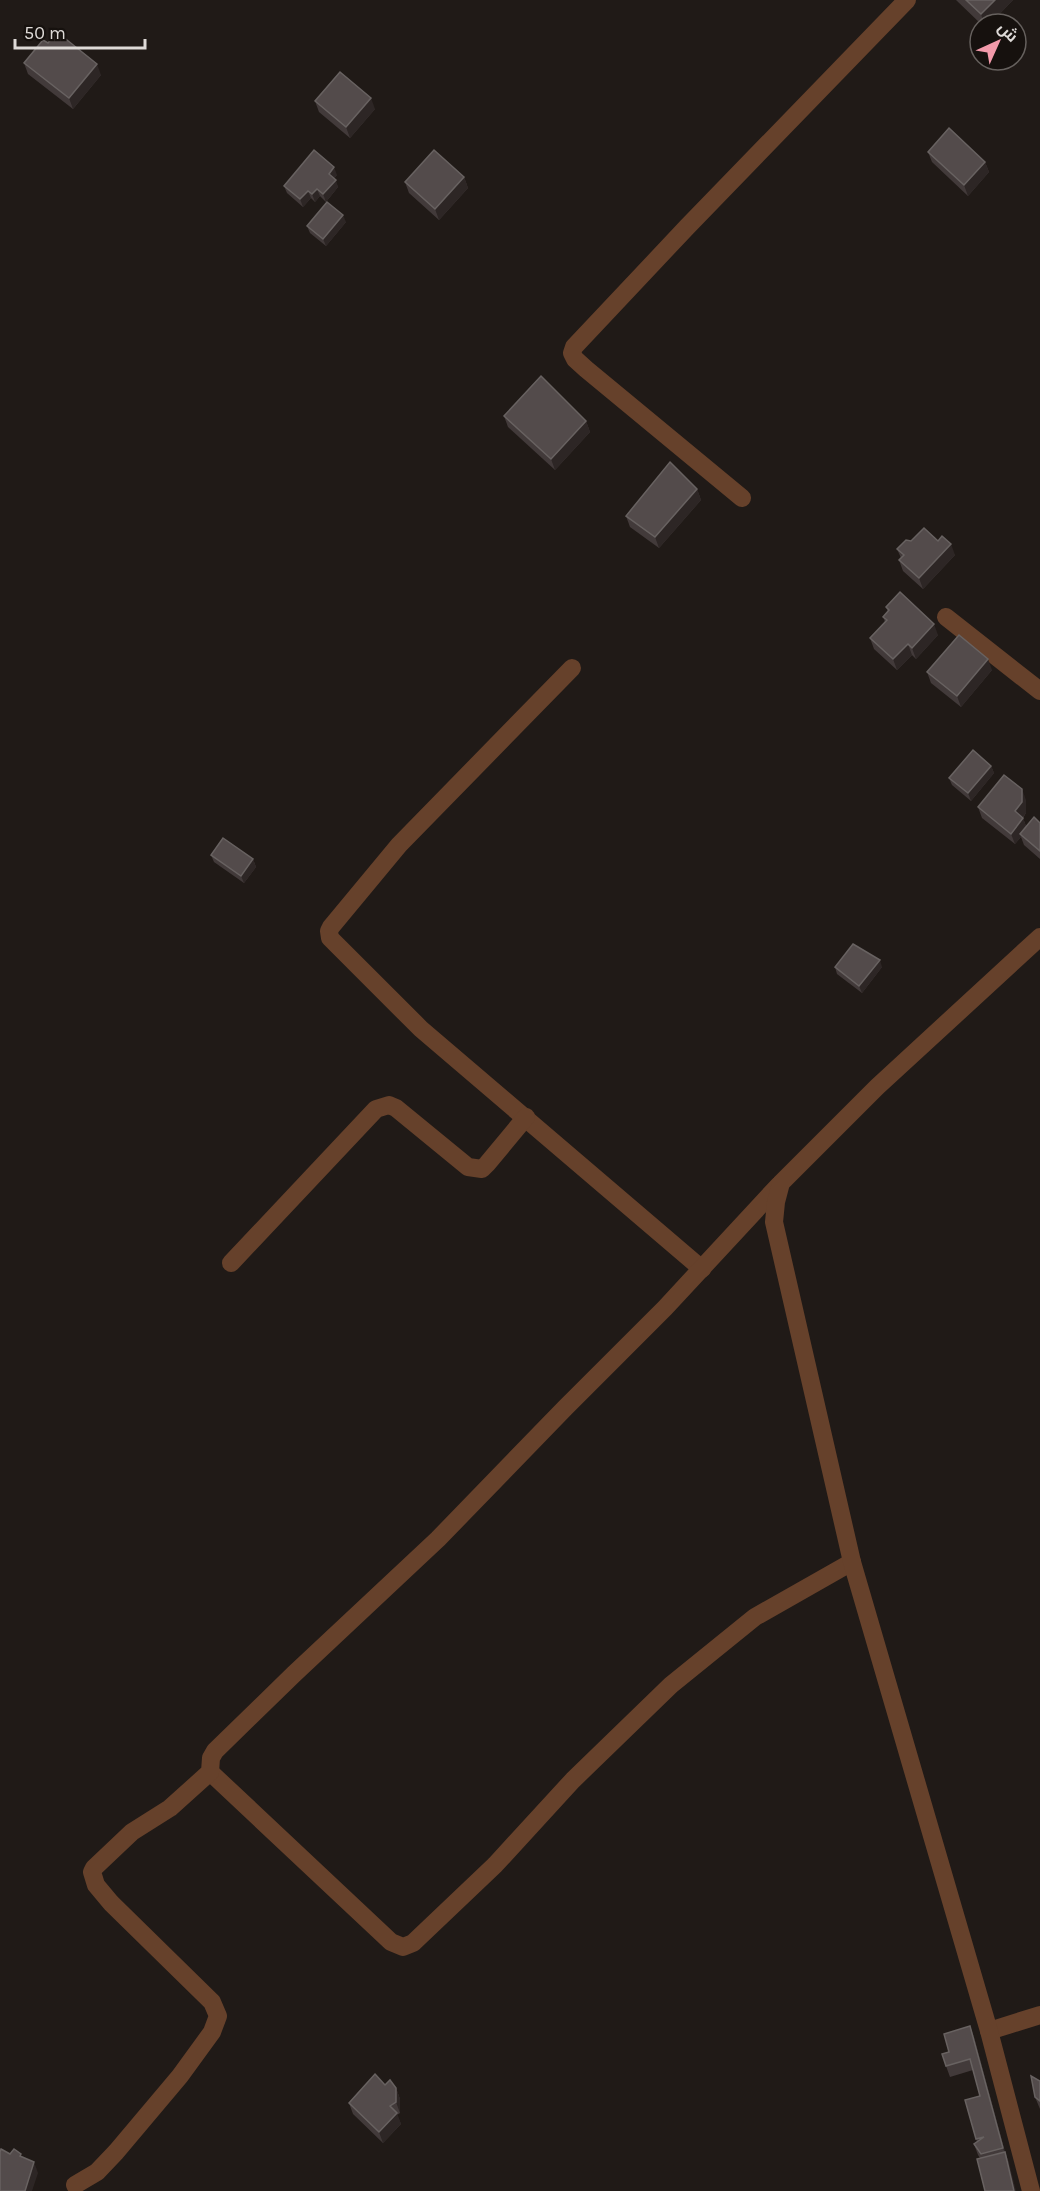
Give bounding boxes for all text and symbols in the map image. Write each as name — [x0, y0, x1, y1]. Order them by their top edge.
scale bar — [15, 12, 146, 50]
north arrow — [968, 12, 1028, 72]
text: ش — [994, 18, 1022, 46]
text: 50 m — [24, 22, 66, 44]

